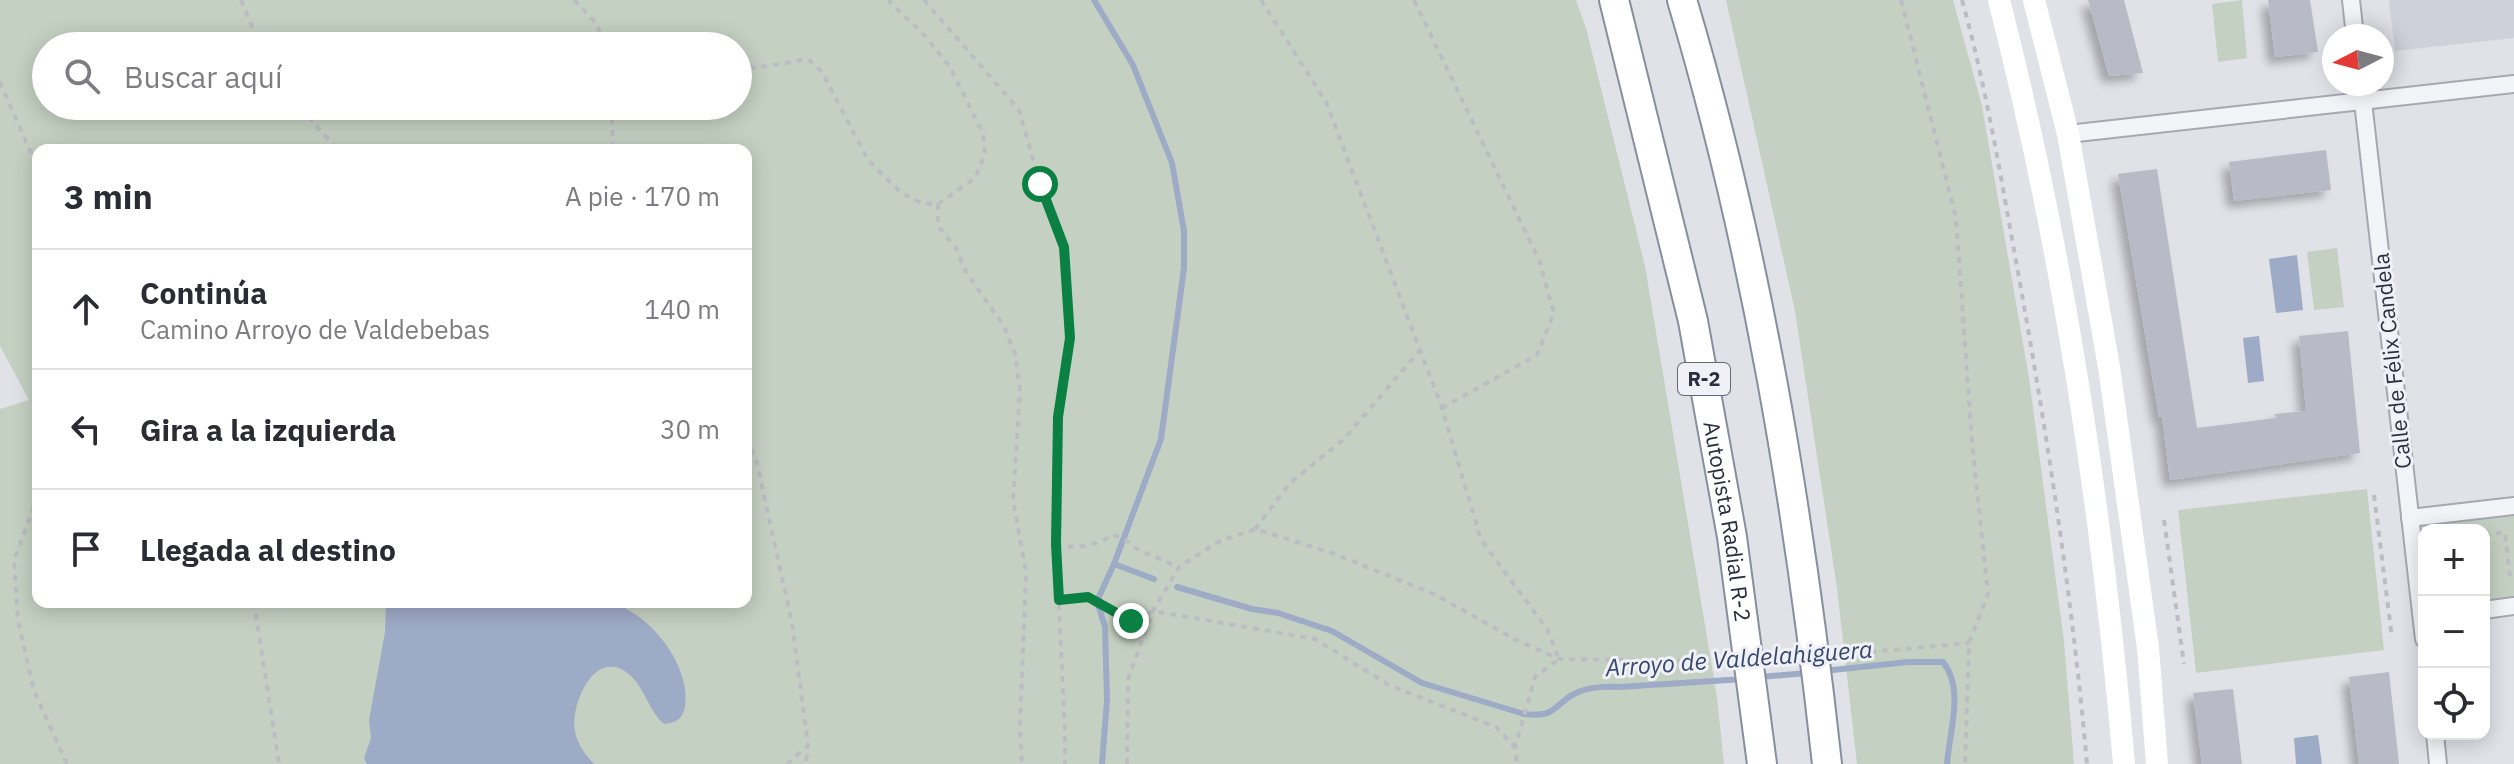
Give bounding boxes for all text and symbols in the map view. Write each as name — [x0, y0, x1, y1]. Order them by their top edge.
north arrow — [2322, 24, 2394, 96]
search box — [32, 32, 752, 120]
icon: search — [60, 54, 104, 98]
text: Buscar aquí — [124, 57, 282, 96]
route start — [1022, 166, 1058, 202]
text: 3 min — [64, 174, 153, 218]
text: A pie · 170 m — [565, 179, 720, 213]
street label: Calle de Félix Candela — [2366, 252, 2417, 470]
text: Continúa — [140, 273, 267, 312]
icon: ahead — [64, 287, 108, 331]
text: 140 m — [644, 292, 720, 326]
text: Camino Arroyo de Valdebebas — [140, 312, 490, 346]
road number: R-2 — [1678, 363, 1730, 395]
icon: left — [64, 407, 108, 451]
text: Gira a la izquierda — [140, 410, 396, 449]
text: 30 m — [660, 412, 720, 446]
street label: Autopista Radial R-2 — [1697, 419, 1758, 623]
map controls — [2418, 524, 2490, 740]
button: + — [2418, 524, 2490, 596]
icon: arrive — [64, 527, 108, 571]
text: Llegada al destino — [140, 530, 396, 569]
button: − — [2418, 596, 2490, 668]
route end — [1113, 603, 1149, 639]
water label: Arroyo de Valdelahiguera — [1603, 633, 1874, 683]
button: locate — [2418, 668, 2490, 740]

